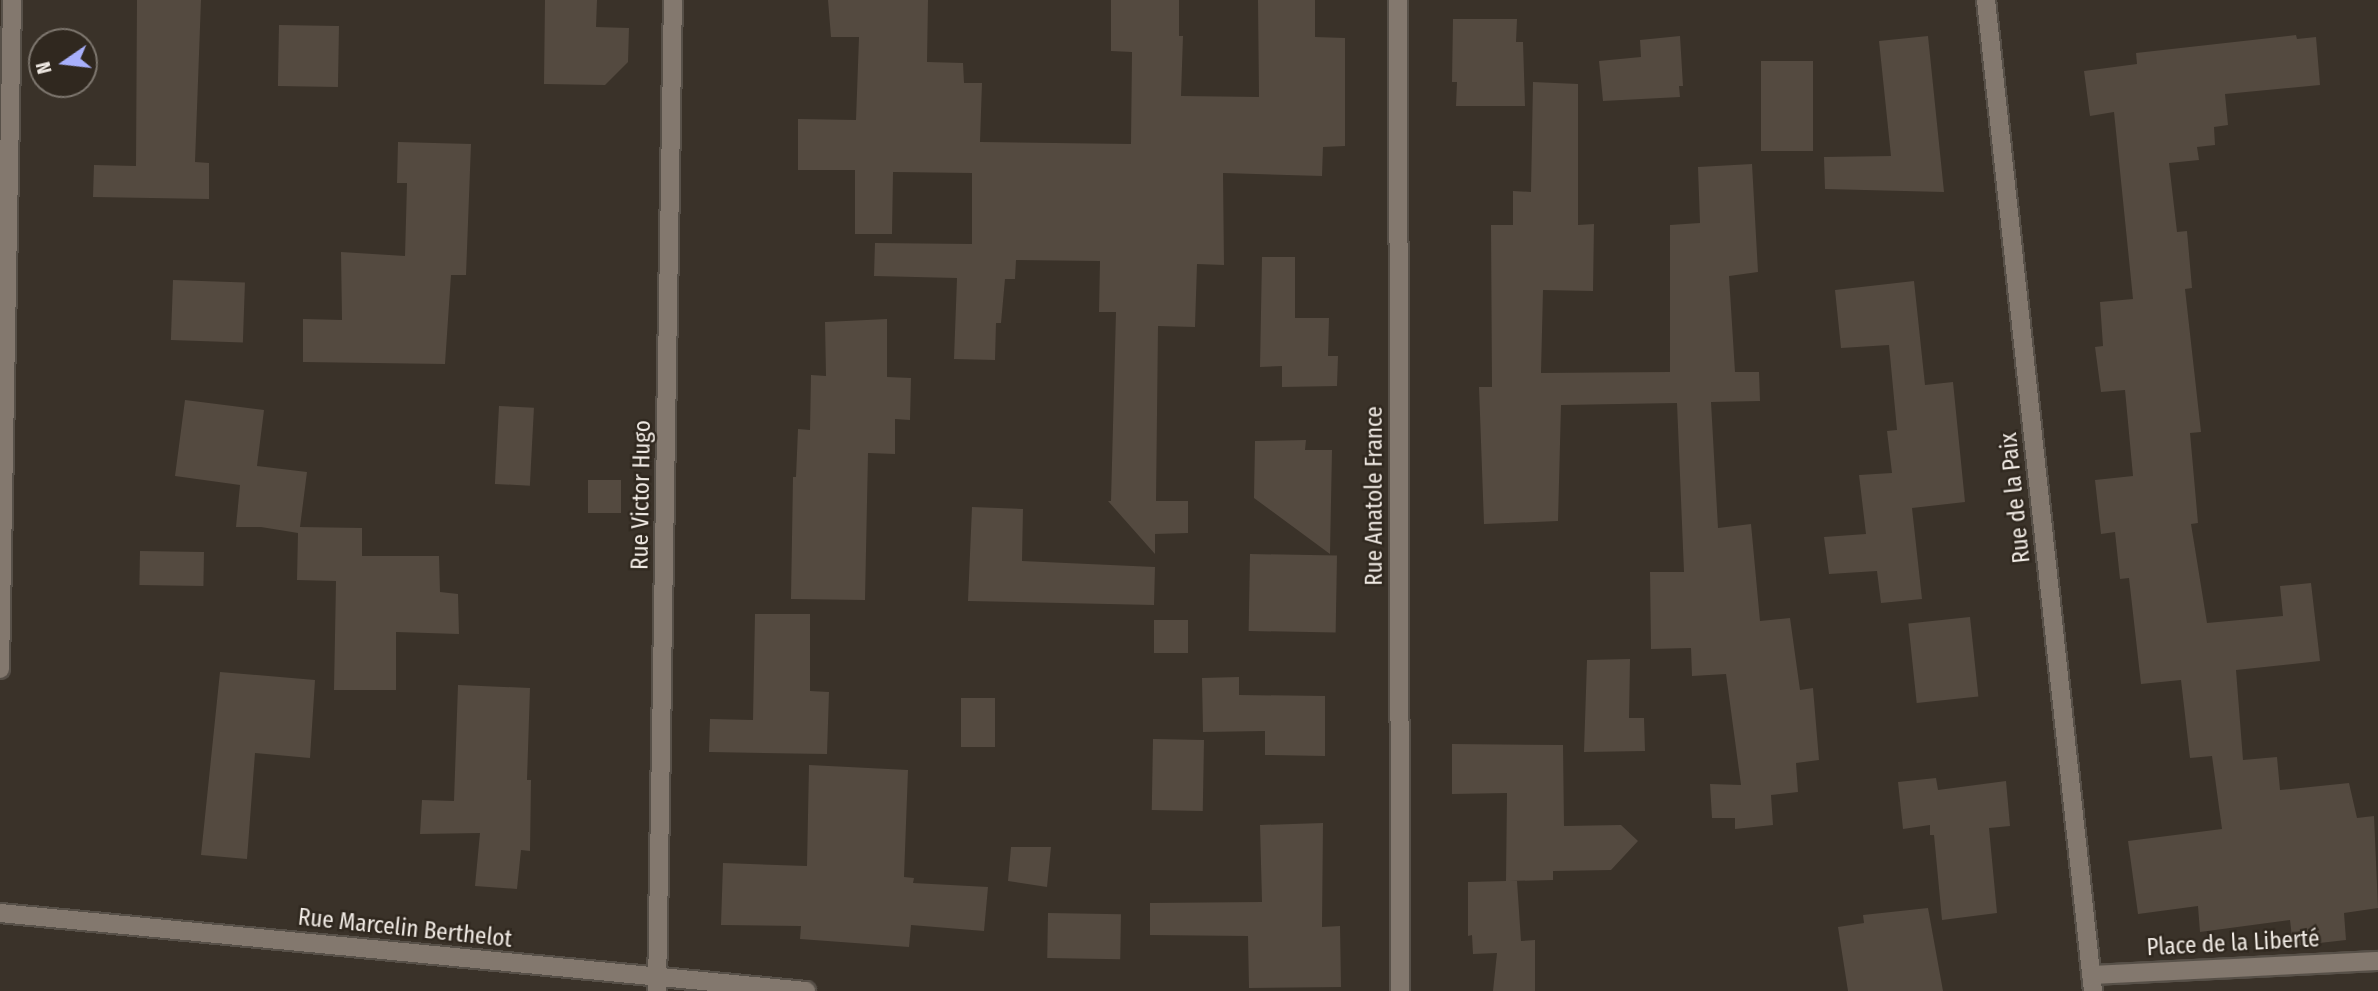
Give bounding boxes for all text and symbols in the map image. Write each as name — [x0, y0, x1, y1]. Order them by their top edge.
north arrow — [28, 28, 98, 98]
text: N — [32, 59, 57, 76]
street label: Rue Anatole France — [1360, 406, 1388, 586]
street label: Rue Victor Hugo — [626, 420, 656, 570]
street label: Rue de la Paix — [1994, 431, 2036, 565]
street label: Rue Marcelin Berthelot — [297, 903, 513, 953]
street label: Place de la Liberté — [2146, 925, 2320, 961]

